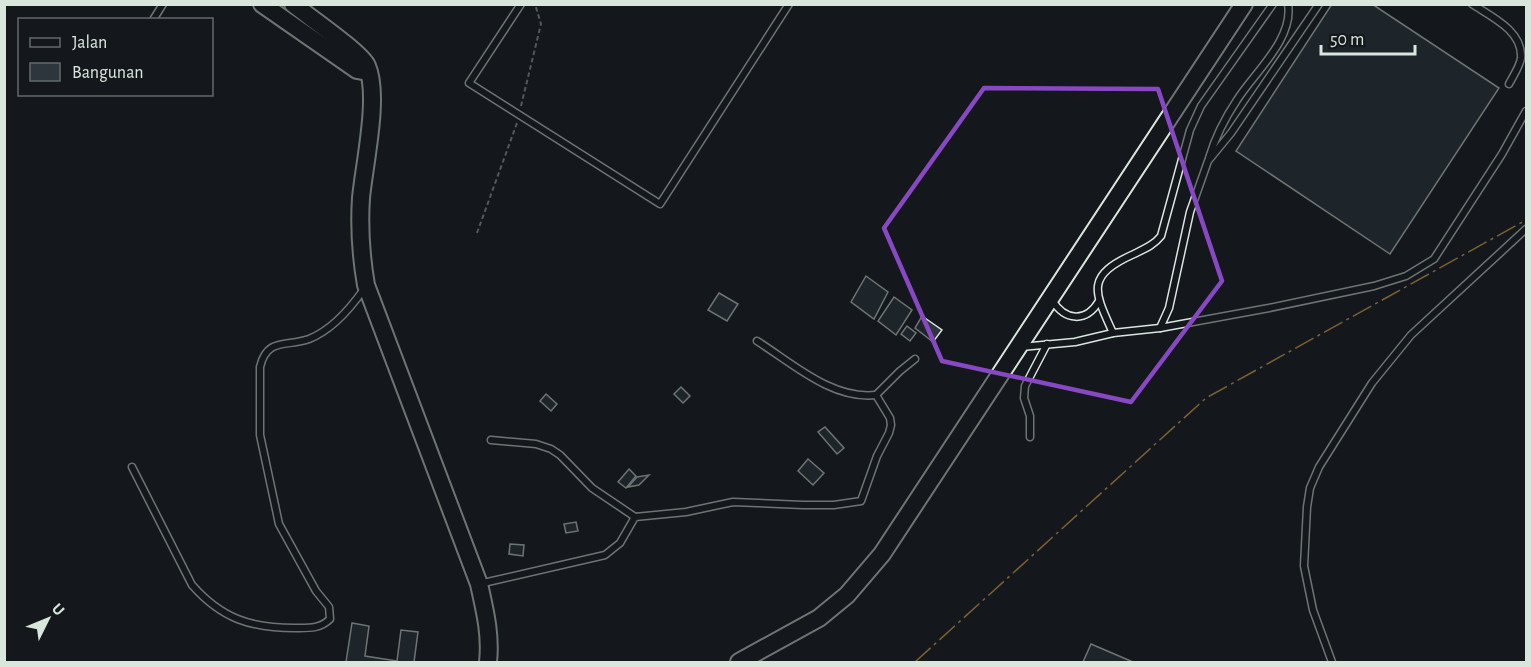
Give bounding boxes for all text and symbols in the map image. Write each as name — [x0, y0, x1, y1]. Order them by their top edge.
legend — [18, 18, 213, 96]
scale bar — [1321, 18, 1416, 56]
text: 50 m — [1330, 31, 1364, 49]
text: Jalan — [72, 34, 107, 52]
text: Bangunan — [72, 64, 144, 82]
north arrow — [18, 589, 78, 649]
text: U — [49, 600, 68, 619]

